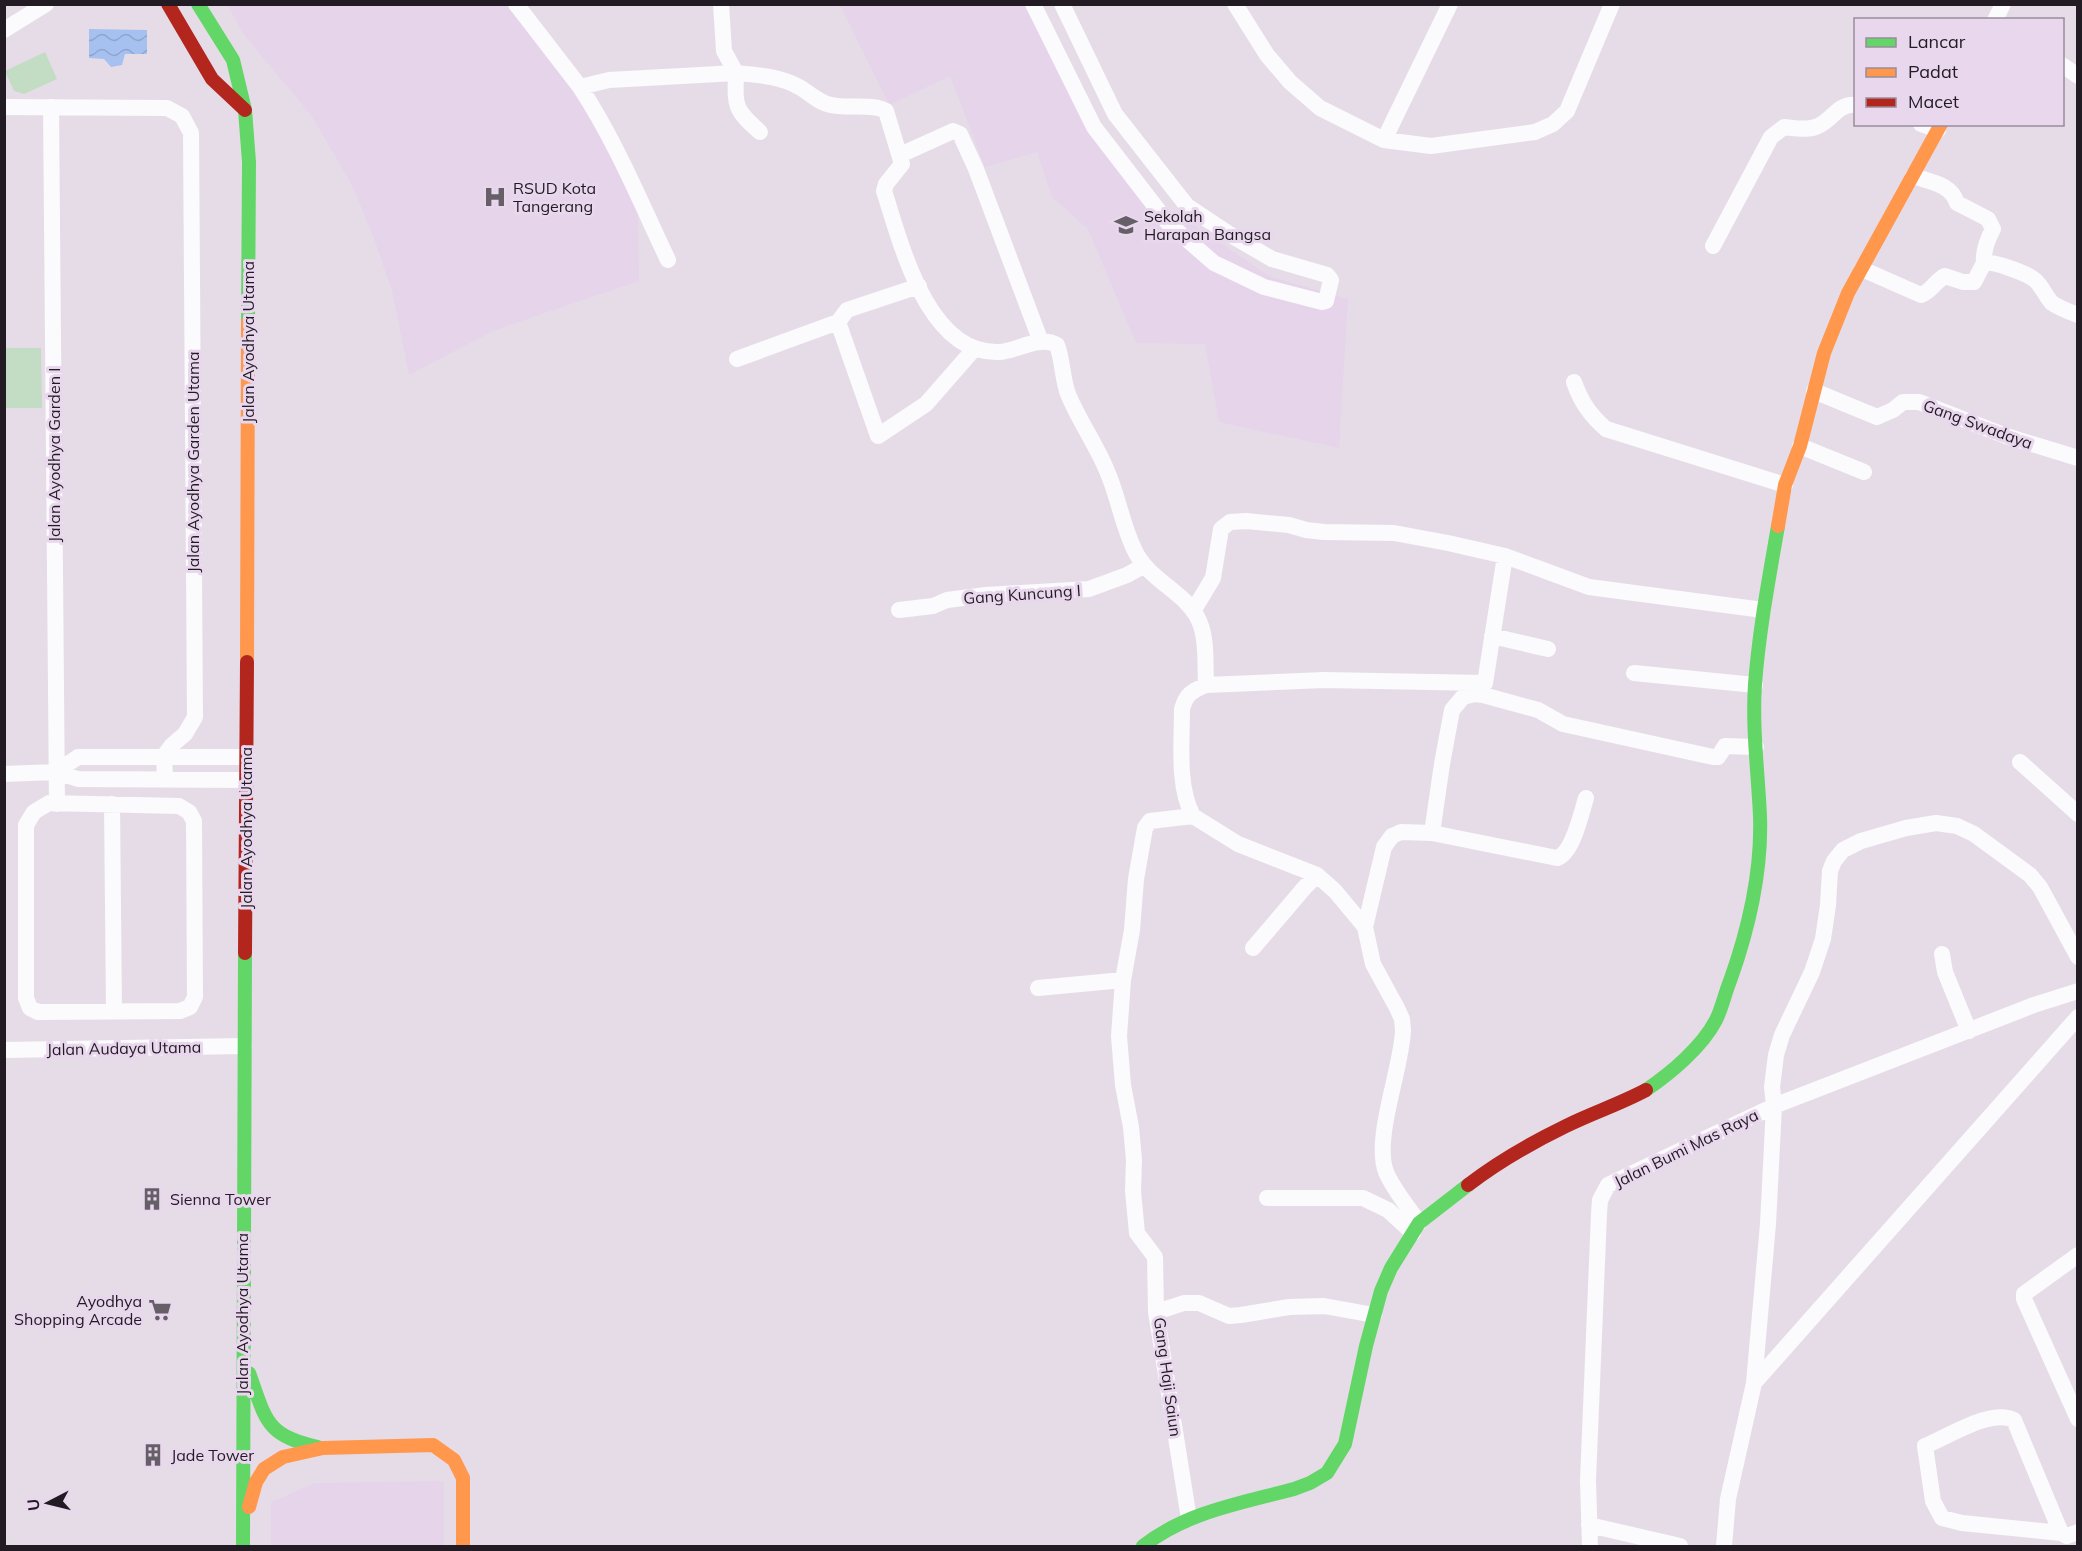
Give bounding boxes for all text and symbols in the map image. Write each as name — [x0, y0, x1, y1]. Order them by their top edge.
legend — [1854, 18, 2064, 126]
text: Lancar — [1908, 30, 1966, 53]
text: Padat — [1908, 60, 1958, 83]
text: Macet — [1908, 90, 1959, 113]
place label: RSUD Kota Tangerang — [513, 178, 596, 216]
hospital icon: RSUD Kota Tangerang — [482, 184, 508, 210]
place label: Sekolah Harapan Bangsa — [1144, 206, 1271, 244]
school or university icon: Sekolah Harapan Bangsa — [1113, 212, 1139, 238]
street label: Jalan Ayodhya Utama — [238, 261, 258, 423]
street label: Jalan Ayodhya Garden Utama — [183, 351, 203, 573]
street label: Jalan Ayodhya Garden I — [44, 368, 64, 542]
street label: Gang Swadaya — [1921, 395, 2035, 453]
street label: Gang Kuncung I — [963, 580, 1081, 608]
street label: Jalan Ayodhya Utama — [236, 747, 256, 909]
street label: Jalan Audaya Utama — [47, 1037, 201, 1059]
street label: Jalan Bumi Mas Raya — [1611, 1104, 1761, 1192]
building icon: Sienna Tower — [139, 1186, 165, 1212]
place label: Sienna Tower — [170, 1189, 271, 1209]
street label: Jalan Ayodhya Utama — [232, 1233, 252, 1395]
place label: Ayodhya Shopping Arcade — [14, 1291, 142, 1329]
supermarket icon: Ayodhya Shopping Arcade — [147, 1297, 173, 1323]
street label: Gang Haji Saiun — [1150, 1316, 1186, 1438]
building icon: Jade Tower — [140, 1442, 166, 1468]
place label: Jade Tower — [171, 1445, 254, 1465]
north arrow — [18, 1473, 78, 1533]
text: U — [22, 1498, 44, 1512]

